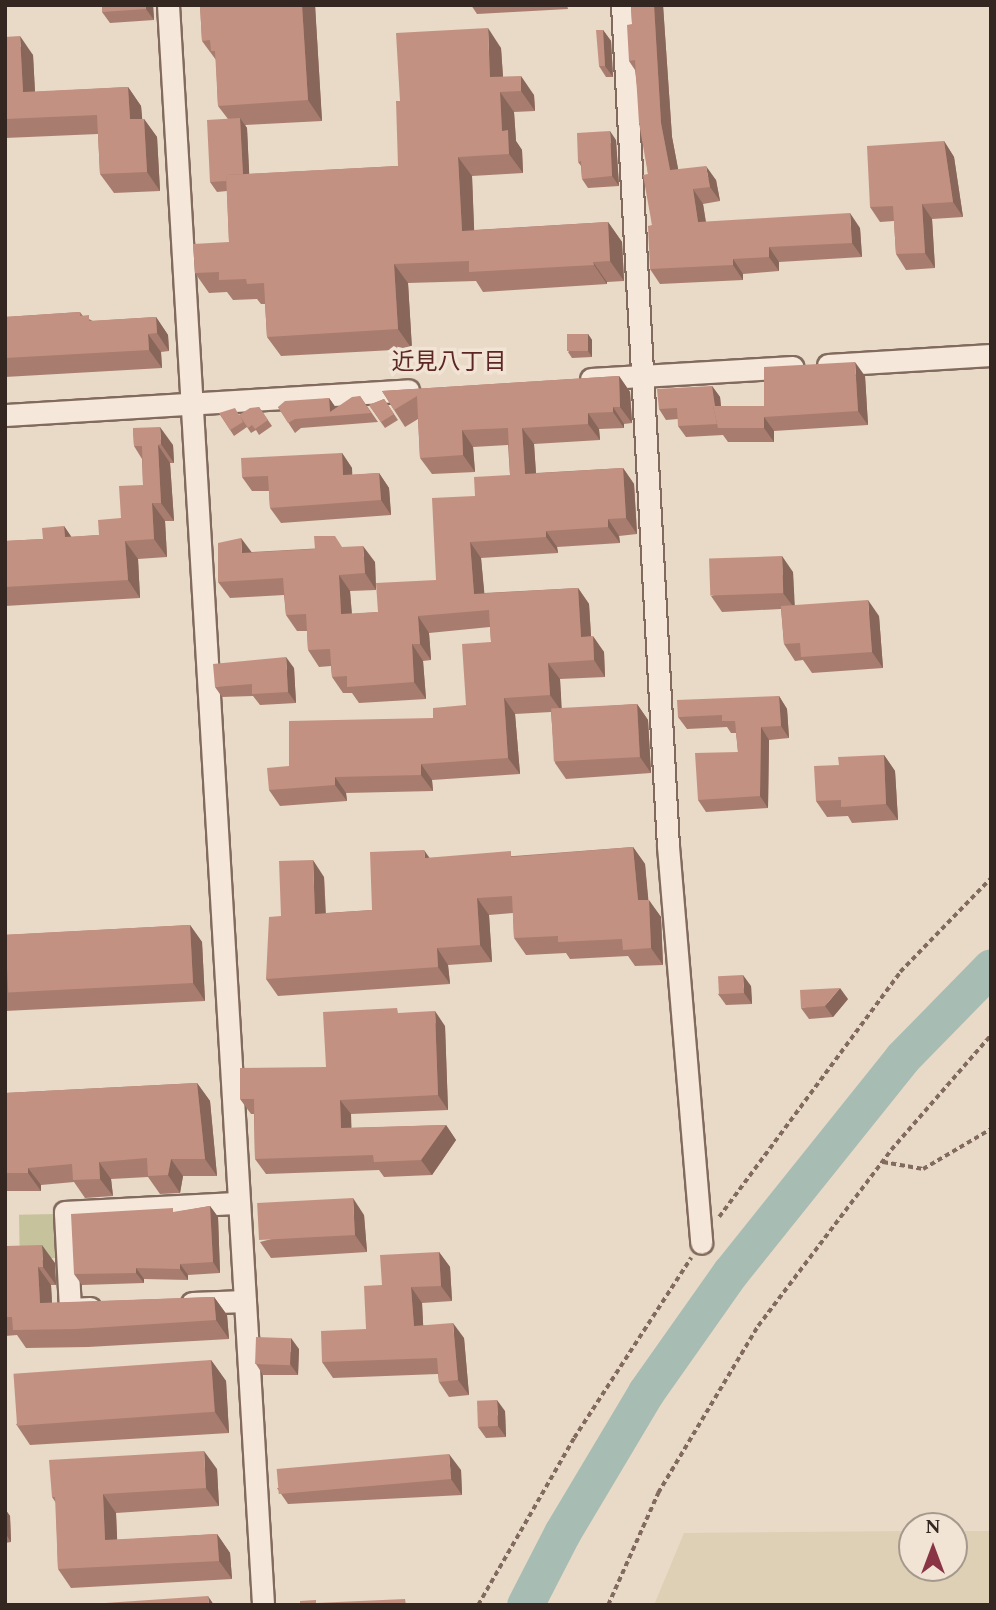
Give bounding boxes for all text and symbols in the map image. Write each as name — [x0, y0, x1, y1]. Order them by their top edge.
district label: 近見八丁目 — [392, 349, 506, 377]
north arrow — [898, 1512, 968, 1582]
text: N — [925, 1513, 941, 1542]

